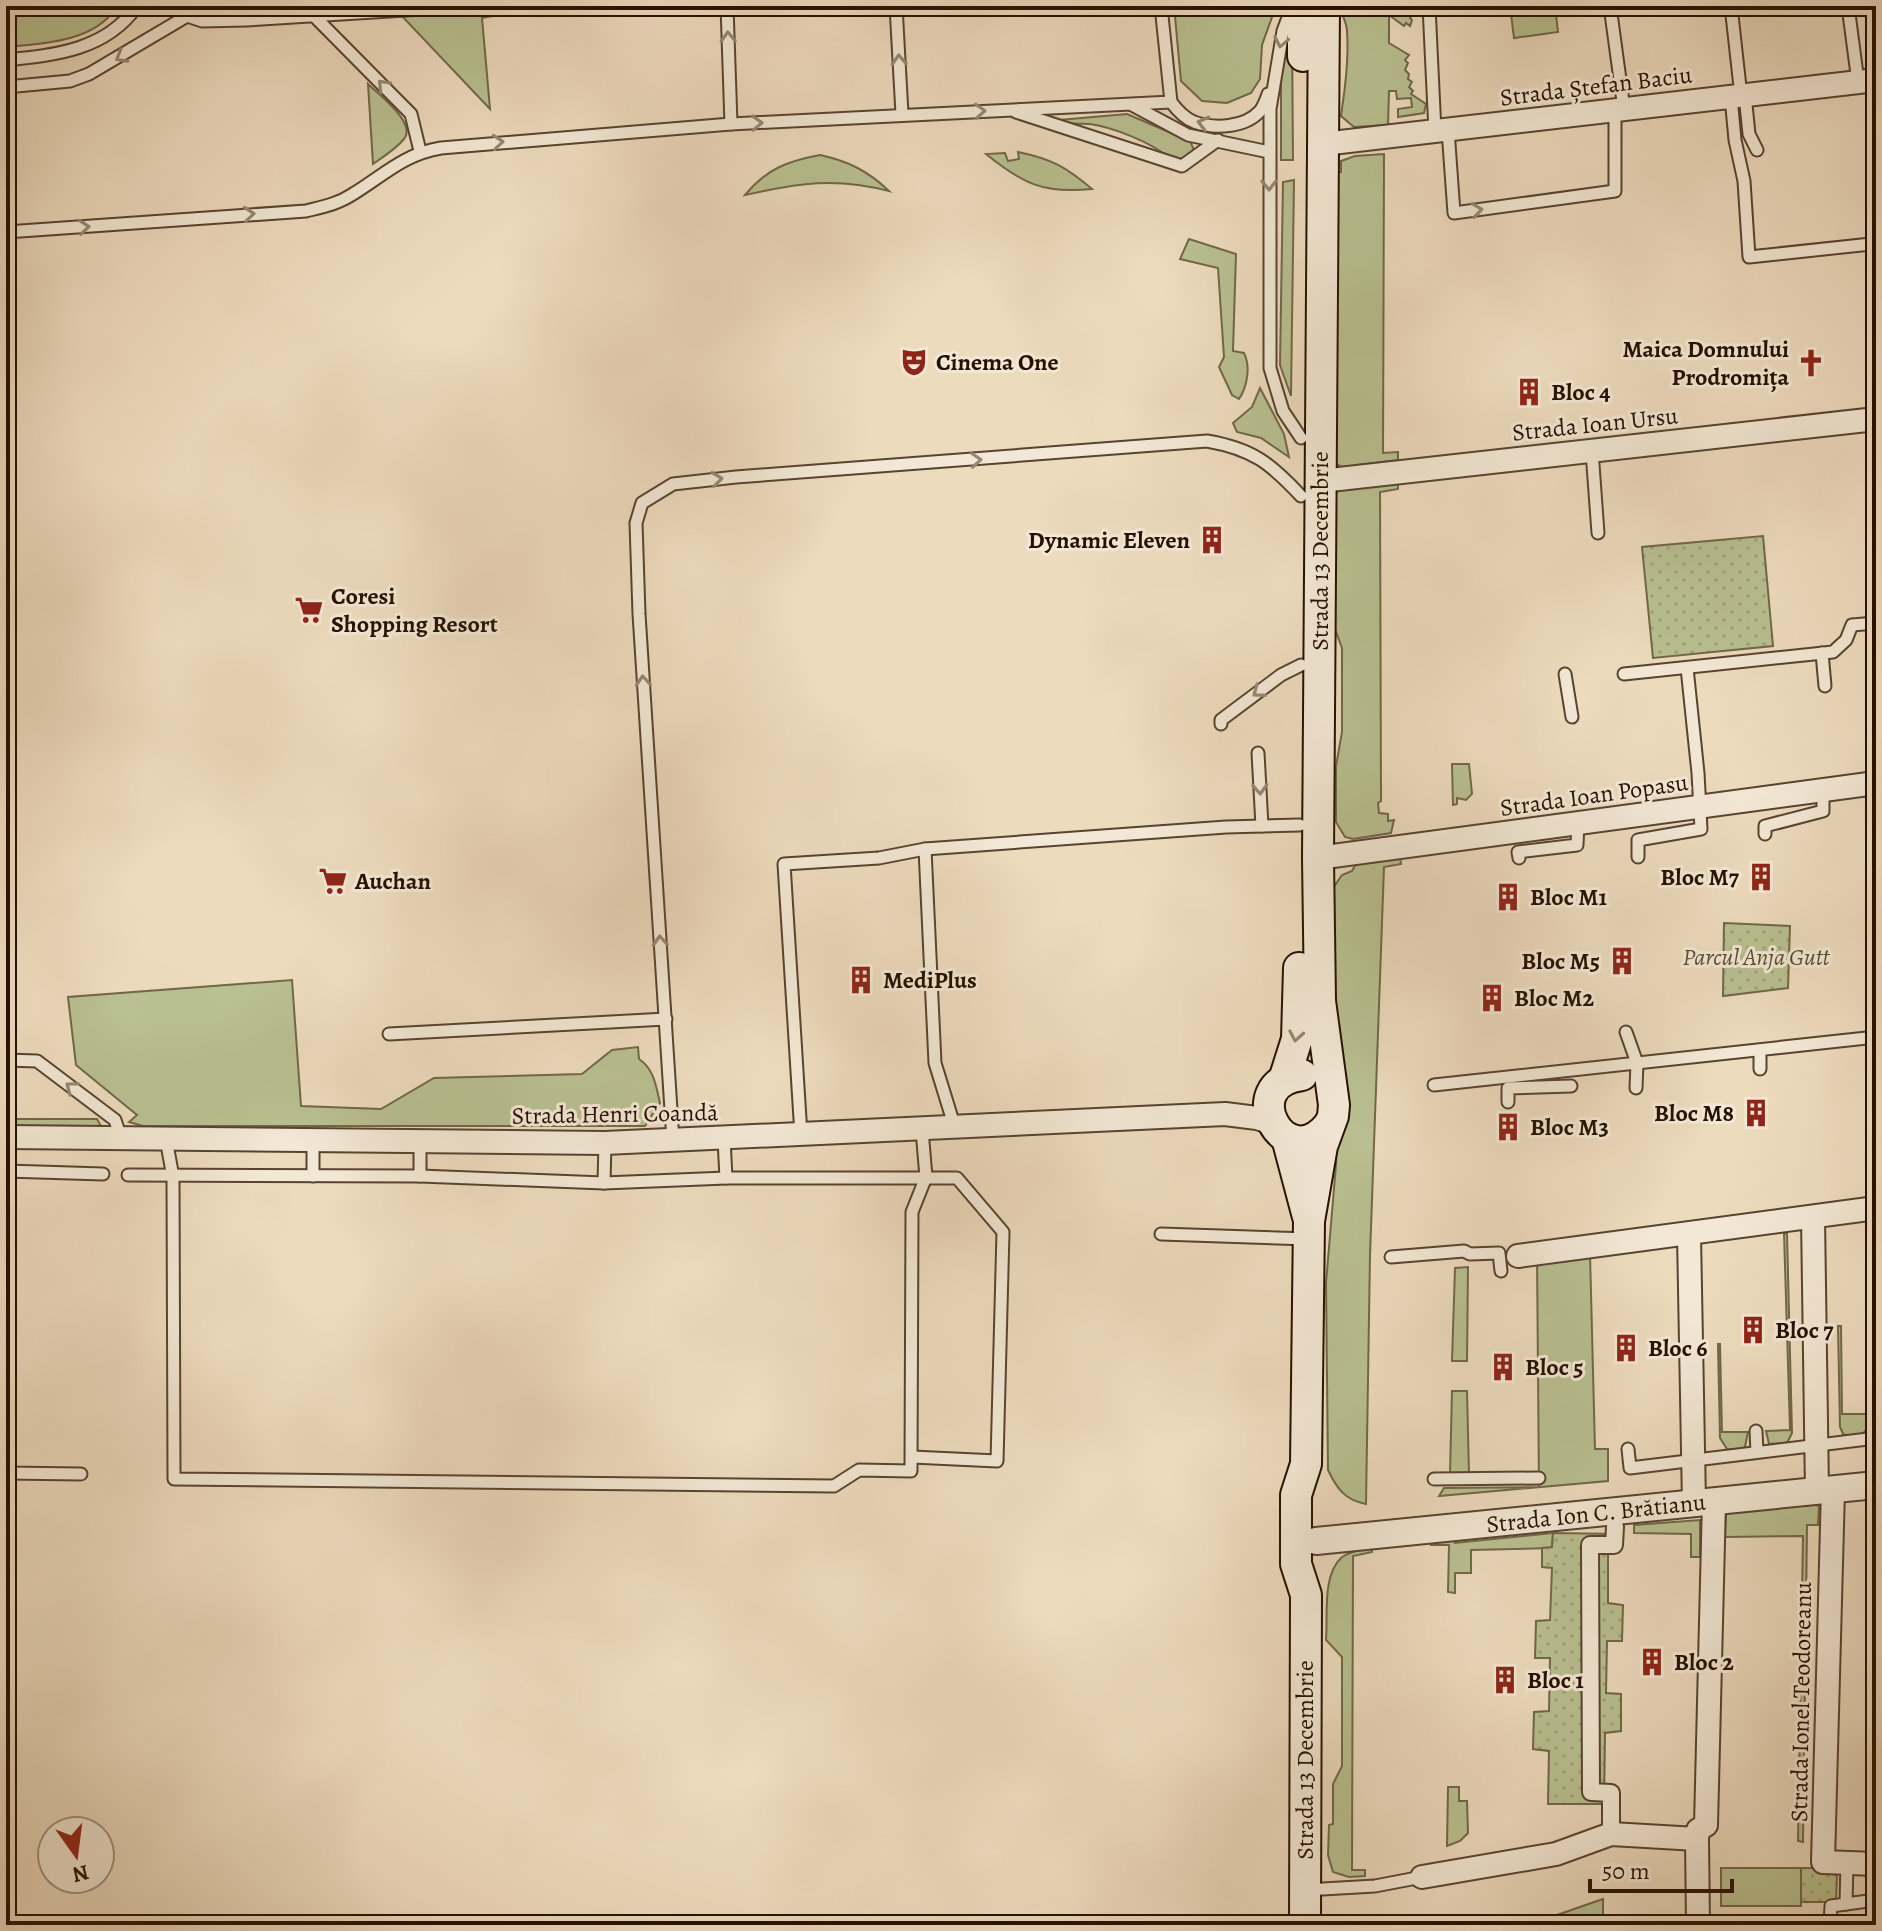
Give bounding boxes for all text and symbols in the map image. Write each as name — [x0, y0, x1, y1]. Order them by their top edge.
one-way arrow — [719, 30, 737, 43]
one-way arrow — [1274, 35, 1291, 49]
one-way arrow — [115, 47, 130, 63]
one-way arrow — [891, 53, 908, 66]
street label: Strada Ștefan Baciu — [1498, 58, 1694, 114]
one-way arrow — [378, 80, 393, 94]
one-way arrow — [974, 102, 987, 119]
one-way arrow — [751, 115, 764, 132]
one-way arrow — [1197, 115, 1211, 132]
one-way arrow — [492, 134, 505, 151]
one-way arrow — [1260, 179, 1278, 192]
one-way arrow — [1470, 202, 1483, 219]
one-way arrow — [243, 206, 256, 223]
one-way arrow — [78, 219, 91, 236]
place label: Maica Domnului Prodromița — [1623, 333, 1789, 393]
place label: Cinema One — [936, 346, 1059, 378]
theatre icon: Cinema One — [899, 347, 929, 377]
church icon: Maica Domnului Prodromița — [1796, 348, 1826, 378]
place label: Bloc 4 — [1551, 376, 1611, 408]
building icon: Bloc 4 — [1514, 377, 1544, 407]
street label: Strada Ioan Ursu — [1511, 399, 1679, 449]
street label: Strada 13 Decembrie — [1304, 451, 1336, 651]
one-way arrow — [970, 452, 983, 469]
one-way arrow — [710, 471, 724, 488]
place label: Dynamic Eleven — [1028, 524, 1191, 556]
building icon: Dynamic Eleven — [1197, 525, 1227, 555]
place label: Coresi Shopping Resort — [331, 580, 498, 640]
supermarket icon: Coresi Shopping Resort — [294, 595, 324, 625]
one-way arrow — [635, 674, 652, 687]
one-way arrow — [1252, 683, 1267, 697]
street label: Strada Ioan Popasu — [1498, 766, 1690, 824]
one-way arrow — [1251, 783, 1268, 796]
place label: Bloc M7 — [1660, 861, 1740, 893]
building icon: Bloc M7 — [1746, 862, 1776, 892]
place label: Auchan — [354, 865, 431, 897]
supermarket icon: Auchan — [318, 866, 348, 896]
place label: Bloc M1 — [1530, 881, 1607, 913]
building icon: Bloc M1 — [1493, 882, 1523, 912]
one-way arrow — [652, 934, 669, 947]
park label: Parcul Anja Gutt — [1683, 941, 1831, 973]
place label: Bloc M5 — [1521, 945, 1600, 977]
building icon: Bloc M5 — [1607, 946, 1637, 976]
place label: MediPlus — [883, 964, 977, 996]
building icon: MediPlus — [846, 965, 876, 995]
place label: Bloc M2 — [1514, 982, 1594, 1014]
building icon: Bloc M2 — [1477, 983, 1507, 1013]
one-way arrow — [1288, 1029, 1305, 1043]
one-way arrow — [65, 1082, 80, 1096]
street label: Strada Henri Coandă — [511, 1096, 719, 1132]
place label: Bloc M8 — [1654, 1097, 1734, 1129]
building icon: Bloc M8 — [1741, 1098, 1771, 1128]
place label: Bloc M3 — [1530, 1111, 1609, 1143]
building icon: Bloc M3 — [1493, 1112, 1523, 1142]
place label: Bloc 7 — [1775, 1314, 1834, 1346]
building icon: Bloc 7 — [1738, 1315, 1768, 1345]
place label: Bloc 6 — [1648, 1332, 1707, 1364]
building icon: Bloc 6 — [1611, 1333, 1641, 1363]
place label: Bloc 5 — [1525, 1351, 1584, 1383]
building icon: Bloc 5 — [1488, 1352, 1518, 1382]
street label: Strada Ion C. Brătianu — [1485, 1486, 1707, 1540]
street label: Strada Ionel Teodoreanu — [1783, 1581, 1819, 1823]
place label: Bloc 2 — [1674, 1646, 1734, 1678]
building icon: Bloc 2 — [1637, 1647, 1667, 1677]
street label: Strada 13 Decembrie — [1289, 1660, 1321, 1860]
place label: Bloc 1 — [1527, 1664, 1584, 1696]
building icon: Bloc 1 — [1490, 1665, 1520, 1695]
north arrow — [36, 1815, 116, 1895]
scale bar — [1590, 1843, 1732, 1893]
text: 50 m — [1602, 1855, 1650, 1887]
text: N — [69, 1857, 92, 1890]

